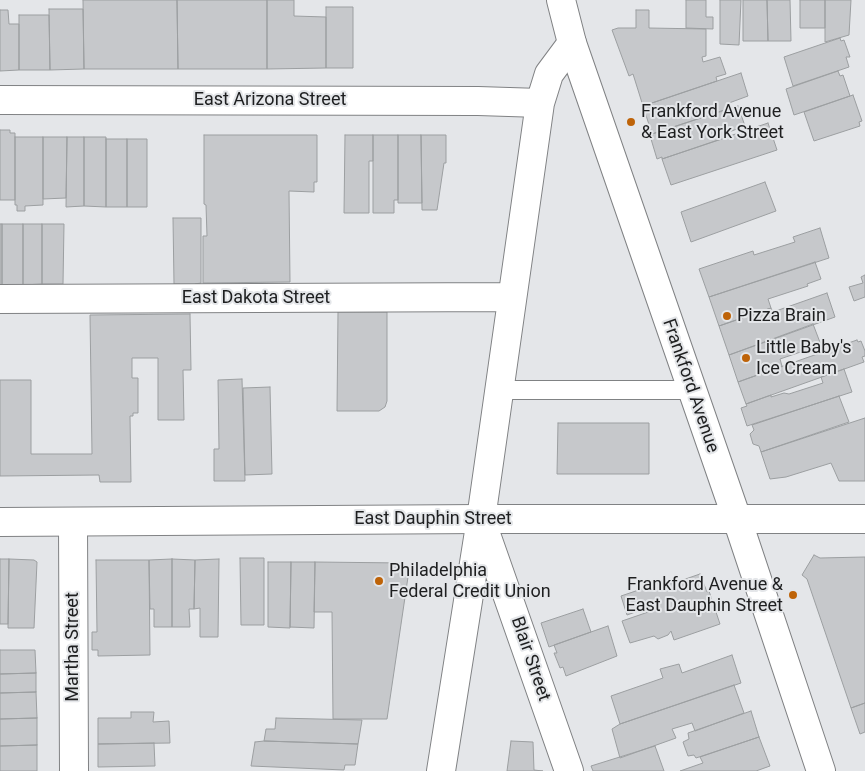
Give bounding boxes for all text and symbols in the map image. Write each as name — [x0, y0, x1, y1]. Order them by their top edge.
street label: East Arizona Street — [194, 89, 346, 111]
place label: Frankford Avenue & East York Street — [641, 101, 784, 144]
marker: Frankford Avenue & East York Street — [625, 116, 637, 128]
street label: East Dakota Street — [182, 287, 330, 309]
place label: Pizza Brain — [737, 305, 826, 327]
marker: Pizza Brain — [721, 310, 733, 322]
street label: Frankford Avenue — [657, 316, 723, 456]
place label: Little Baby's Ice Cream — [756, 337, 852, 379]
marker: Little Baby's Ice Cream — [740, 352, 752, 364]
street label: East Dauphin Street — [354, 508, 512, 530]
place label: Philadelphia Federal Credit Union — [389, 560, 551, 602]
place label: Frankford Avenue & East Dauphin Street — [626, 574, 783, 616]
marker: Philadelphia Federal Credit Union — [373, 575, 385, 587]
marker: Frankford Avenue & East Dauphin Street — [787, 589, 799, 601]
street label: Martha Street — [62, 592, 84, 702]
street label: Blair Street — [505, 614, 555, 704]

